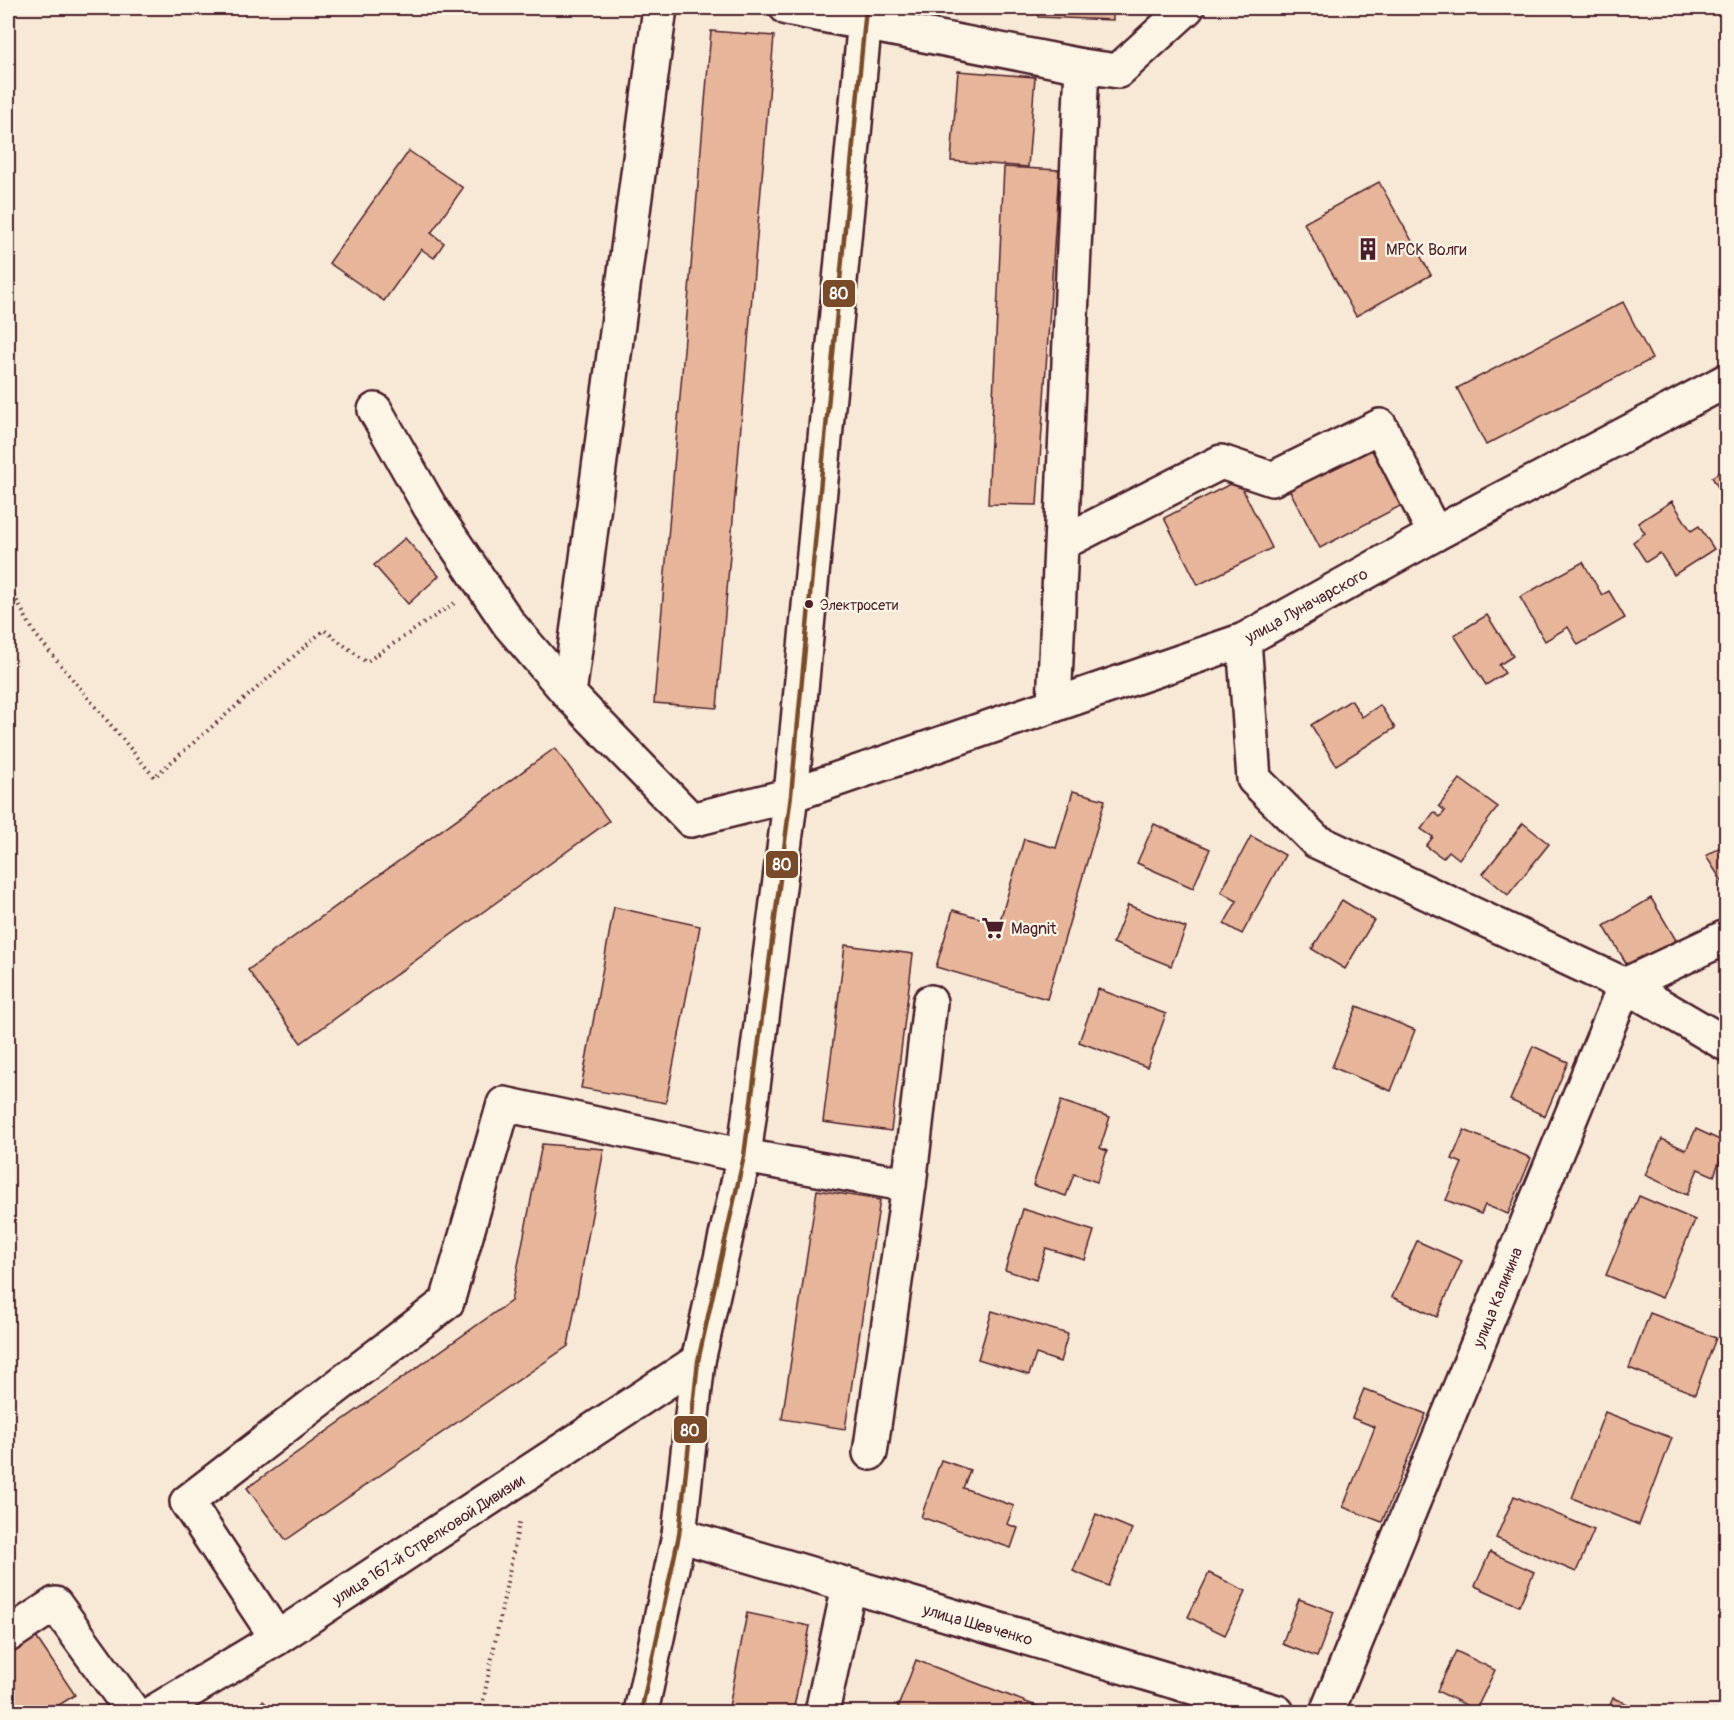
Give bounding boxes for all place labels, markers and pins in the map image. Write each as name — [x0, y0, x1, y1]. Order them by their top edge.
building icon: МРСК Волги — [1355, 236, 1381, 262]
place label: МРСК Волги — [1386, 240, 1467, 260]
place label: Электросети — [820, 597, 898, 614]
marker: Электросети — [803, 598, 815, 610]
supermarket icon: Magnit — [980, 915, 1006, 941]
place label: Magnit — [1011, 919, 1057, 939]

